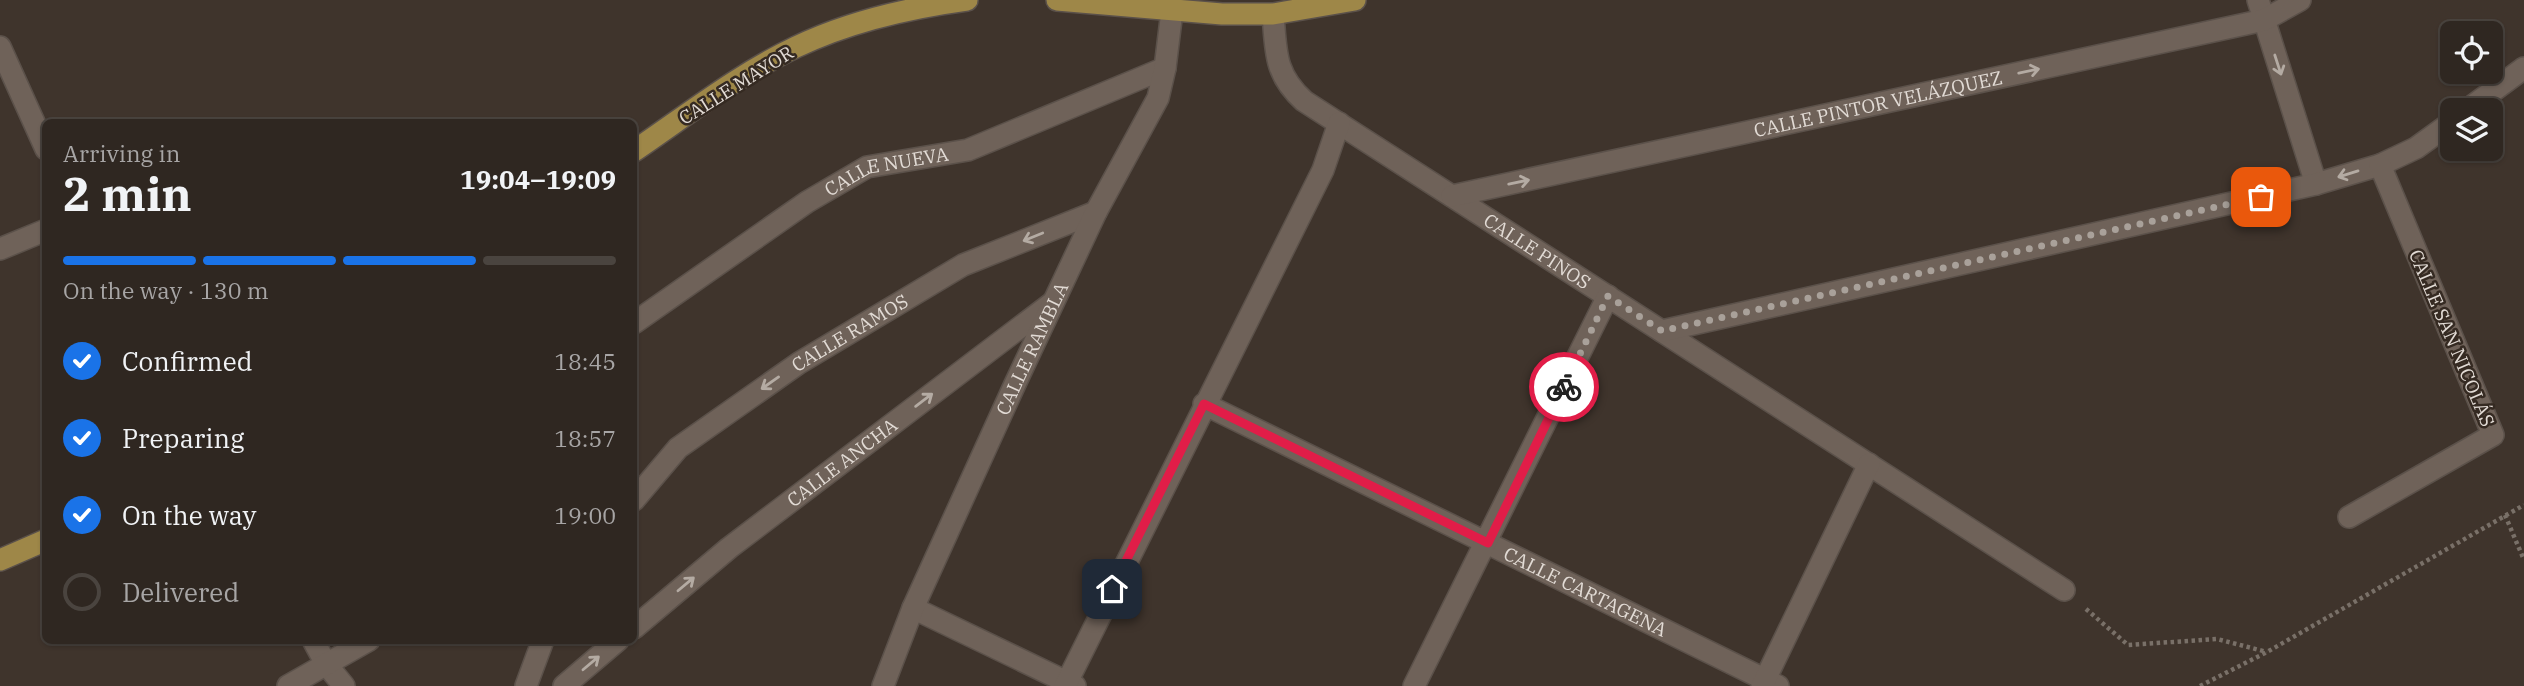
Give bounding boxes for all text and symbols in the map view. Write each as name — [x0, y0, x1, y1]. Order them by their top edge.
map controls — [2440, 21, 2503, 161]
button: locate — [2440, 21, 2503, 84]
street label: CALLE MAYOR — [674, 40, 798, 130]
one-way arrow — [2273, 54, 2285, 76]
one-way arrow — [2017, 64, 2040, 78]
street label: CALLE PINTOR VELÁZQUEZ — [1752, 65, 2005, 142]
button: layers — [2440, 98, 2503, 161]
text: Arriving in — [63, 138, 180, 168]
street label: CALLE NUEVA — [820, 142, 950, 201]
text: 19:04–19:09 — [460, 162, 616, 196]
text: 2 min — [63, 164, 192, 224]
pin — [2231, 167, 2291, 227]
one-way arrow — [2338, 169, 2360, 182]
one-way arrow — [1507, 174, 1530, 188]
icon: bag — [2242, 178, 2280, 216]
street label: CALLE PINOS — [1479, 208, 1595, 294]
one-way arrow — [1022, 232, 1044, 245]
street label: CALLE SAN NICOLÁS — [2404, 246, 2500, 430]
text: On the way · 130 m — [63, 275, 269, 305]
street label: CALLE RAMBLA — [990, 278, 1073, 419]
street label: CALLE RAMOS — [787, 289, 912, 377]
icon: check — [63, 342, 101, 380]
text: Confirmed — [122, 344, 253, 378]
text: 18:45 — [554, 346, 616, 376]
courier — [1529, 352, 1599, 422]
icon: bike — [1545, 368, 1583, 406]
one-way arrow — [761, 376, 780, 390]
one-way arrow — [914, 392, 933, 407]
street label: CALLE ANCHA — [782, 413, 902, 512]
icon: check — [63, 419, 101, 457]
text: Preparing — [122, 421, 244, 455]
text: 18:57 — [554, 423, 616, 453]
icon: check — [63, 496, 101, 534]
text: On the way — [122, 498, 256, 532]
text: 19:00 — [554, 500, 616, 530]
street label: CALLE CARTAGENA — [1500, 541, 1671, 642]
pin — [1082, 559, 1142, 619]
icon: home — [1093, 570, 1131, 608]
text: Delivered — [122, 575, 239, 609]
one-way arrow — [677, 576, 695, 592]
one-way arrow — [581, 655, 599, 671]

